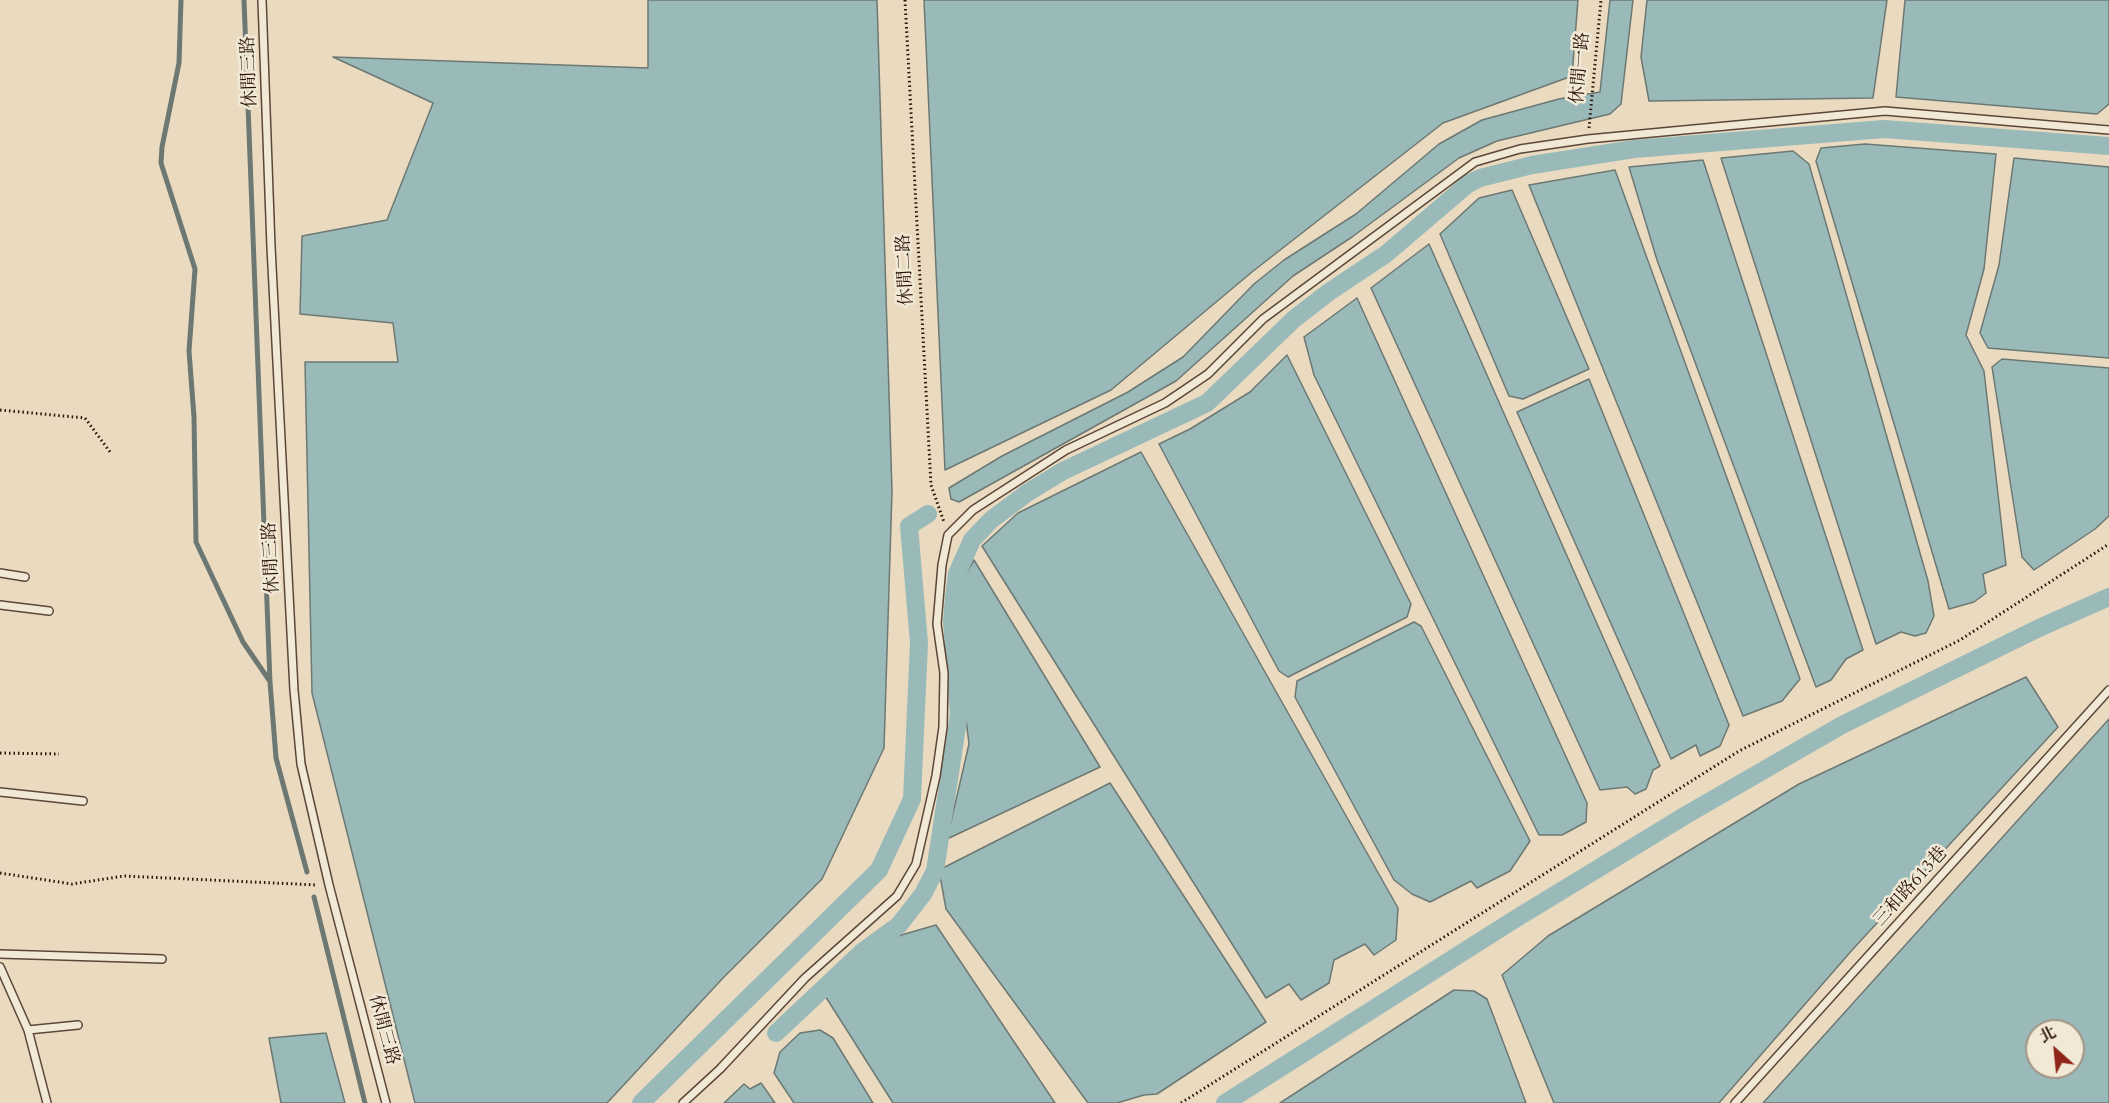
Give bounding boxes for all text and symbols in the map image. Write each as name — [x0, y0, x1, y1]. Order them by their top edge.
street label: 休閒一路 — [1567, 31, 1595, 105]
street label: 休閒三路 — [238, 36, 262, 108]
street label: 休閒二路 — [893, 233, 919, 307]
street label: 休閒三路 — [259, 521, 285, 595]
street label: 三和路613巷 — [1870, 843, 1952, 931]
street label: 休閒三路 — [363, 992, 403, 1068]
north arrow — [2025, 1019, 2085, 1079]
text: 北 — [2036, 1021, 2060, 1048]

